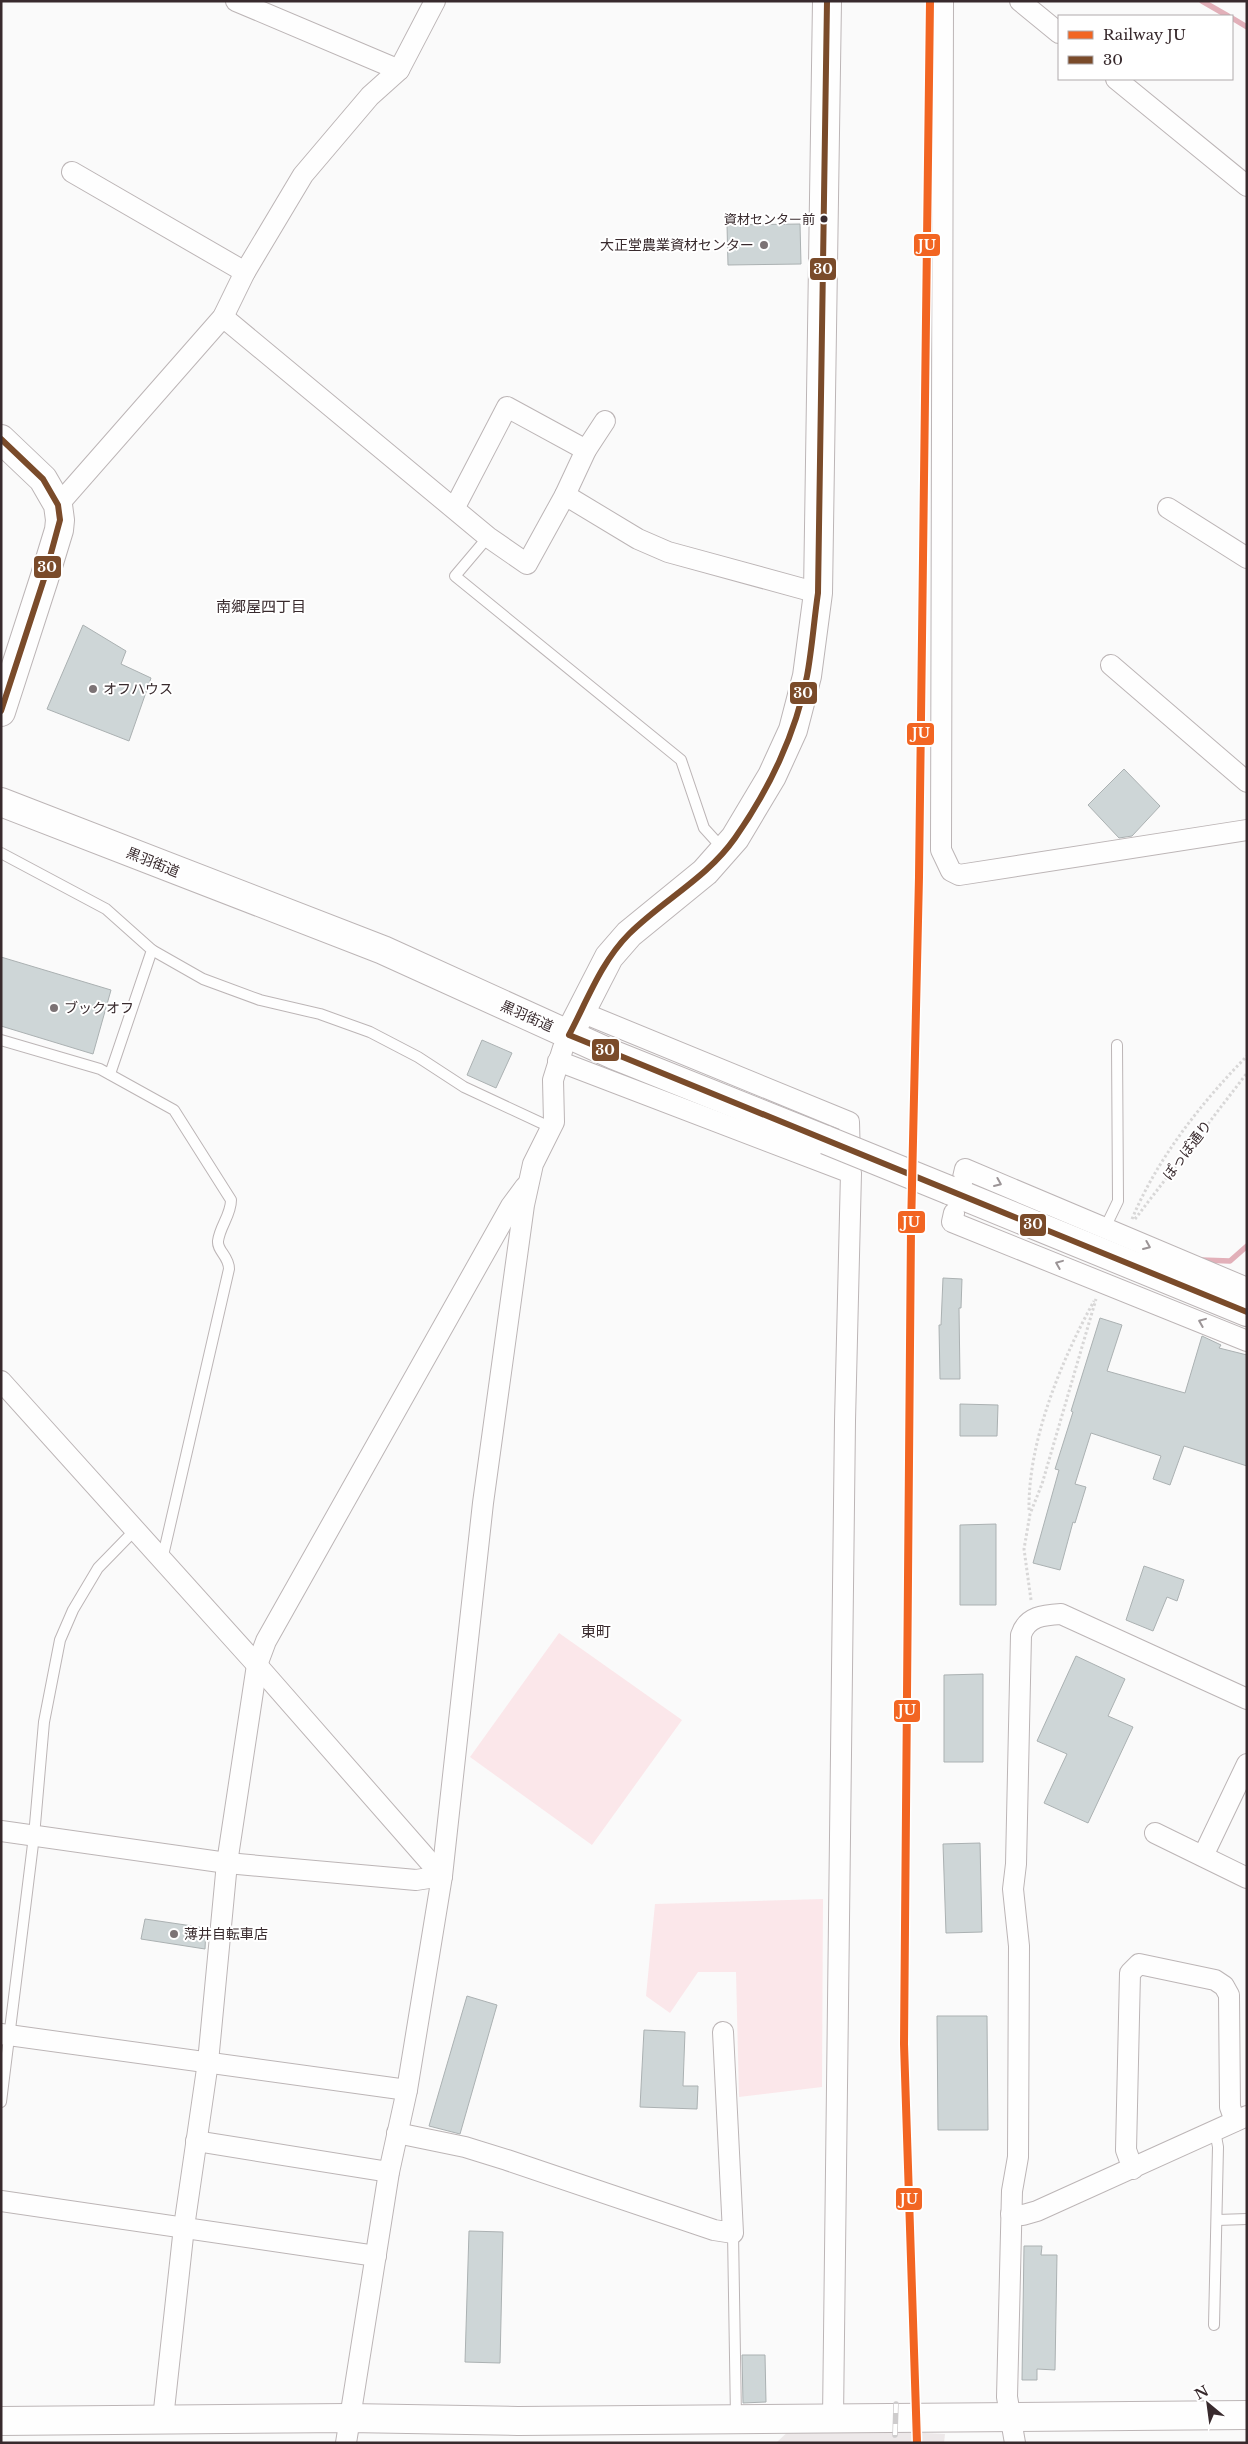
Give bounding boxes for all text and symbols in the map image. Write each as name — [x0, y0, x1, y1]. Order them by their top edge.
legend — [1058, 15, 1233, 80]
text: Railway JU — [1103, 25, 1186, 44]
text: 30 — [1103, 50, 1123, 69]
place label: 資材センター前 — [724, 211, 815, 228]
marker: 資材センター前 — [819, 214, 829, 224]
line badge: JU — [913, 233, 941, 257]
place label: 大正堂農業資材センター — [600, 236, 754, 254]
text: JU — [915, 236, 937, 254]
marker: 大正堂農業資材センター — [758, 239, 770, 251]
line badge: 30 — [809, 257, 837, 281]
text: 30 — [813, 260, 833, 278]
line badge: 30 — [33, 555, 62, 579]
text: 30 — [37, 558, 57, 576]
district label: 南郷屋四丁目 — [216, 597, 306, 616]
place label: オフハウス — [103, 680, 173, 698]
line badge: 30 — [789, 681, 818, 705]
marker: オフハウス — [87, 683, 99, 695]
text: 30 — [793, 684, 813, 702]
line badge: JU — [906, 722, 935, 746]
text: JU — [909, 724, 931, 742]
street label: 黒羽街道 — [124, 843, 182, 881]
street label: 黒羽街道 — [498, 996, 556, 1036]
place label: ブックオフ — [64, 999, 134, 1017]
marker: ブックオフ — [48, 1002, 60, 1014]
line badge: 30 — [591, 1038, 620, 1062]
text: 30 — [595, 1041, 615, 1059]
street label: ぽっぽ通り — [1159, 1117, 1215, 1183]
one-way arrow — [993, 1177, 1002, 1188]
line badge: JU — [897, 1210, 926, 1234]
text: JU — [899, 1213, 921, 1231]
line badge: 30 — [1019, 1213, 1047, 1237]
text: 30 — [1023, 1215, 1043, 1233]
one-way arrow — [1142, 1240, 1151, 1251]
one-way arrow — [1055, 1260, 1063, 1270]
one-way arrow — [1198, 1318, 1207, 1329]
district label: 東町 — [581, 1622, 611, 1641]
line badge: JU — [893, 1699, 921, 1723]
text: JU — [895, 1701, 917, 1719]
place label: 薄井自転車店 — [184, 1925, 268, 1943]
marker: 薄井自転車店 — [168, 1928, 180, 1940]
line badge: JU — [895, 2187, 923, 2211]
text: JU — [897, 2190, 919, 2208]
north arrow — [1183, 2379, 1233, 2429]
text: N — [1192, 2382, 1212, 2404]

